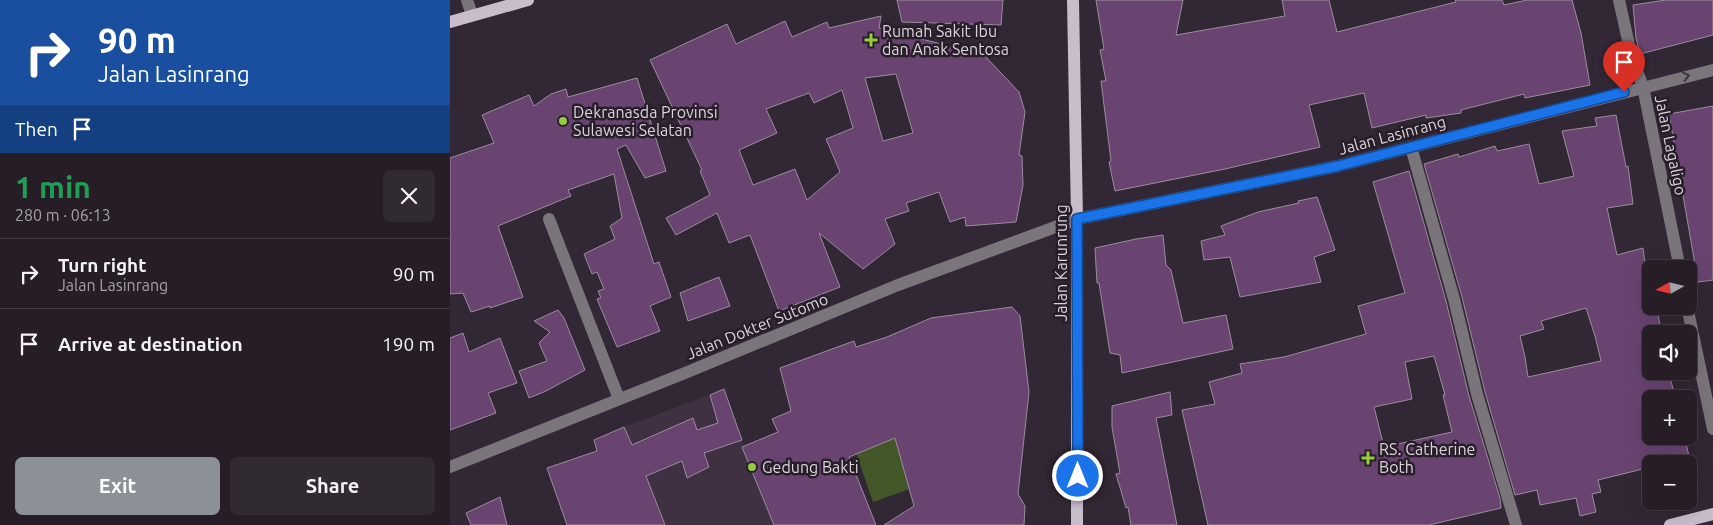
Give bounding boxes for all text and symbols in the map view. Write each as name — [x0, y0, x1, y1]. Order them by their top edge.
icon: right — [15, 20, 80, 85]
text: 90 m — [98, 20, 176, 60]
place label: Rumah Sakit Ibu dan Anak Sentosa — [882, 22, 1009, 58]
marker: Rumah Sakit Ibu dan Anak Sentosa — [864, 33, 878, 47]
pin — [1603, 41, 1645, 92]
icon: arrive — [1610, 48, 1638, 76]
text: Jalan Lasinrang — [98, 61, 250, 86]
one-way arrow — [1682, 71, 1691, 82]
street label: Jalan Lagaligo — [1652, 93, 1690, 197]
place label: Dekranasda Provinsi Sulawesi Selatan — [573, 103, 718, 139]
street label: Jalan Lasinrang — [1336, 112, 1448, 158]
icon: arrive — [68, 115, 96, 143]
marker: Dekranasda Provinsi Sulawesi Selatan — [557, 115, 569, 127]
text: Then — [15, 118, 58, 140]
text: 1 min — [15, 170, 91, 204]
button: close — [383, 170, 435, 222]
street label: Jalan Karunrung — [1052, 204, 1070, 322]
text: 280 m · 06:13 — [15, 206, 111, 224]
text: Turn right — [58, 254, 146, 276]
icon: right — [15, 260, 43, 288]
north arrow — [1642, 260, 1698, 315]
map controls — [1642, 260, 1697, 510]
text: 90 m — [393, 263, 435, 285]
text: Jalan Lasinrang — [58, 276, 168, 294]
street label: Jalan Dokter Sutomo — [684, 289, 830, 363]
button: sound — [1642, 325, 1697, 380]
icon: arrive — [15, 330, 43, 358]
text: Arrive at destination — [58, 333, 243, 355]
text: 190 m — [382, 333, 435, 355]
button: + — [1642, 390, 1697, 445]
place label: RS. Catherine Both — [1379, 440, 1475, 476]
position arrow — [1051, 449, 1103, 501]
marker: RS. Catherine Both — [1361, 451, 1375, 465]
button: − — [1642, 455, 1697, 510]
button: Exit — [15, 457, 220, 515]
button: Share — [230, 457, 435, 515]
place label: Gedung Bakti — [762, 458, 859, 476]
marker: Gedung Bakti — [746, 461, 758, 473]

